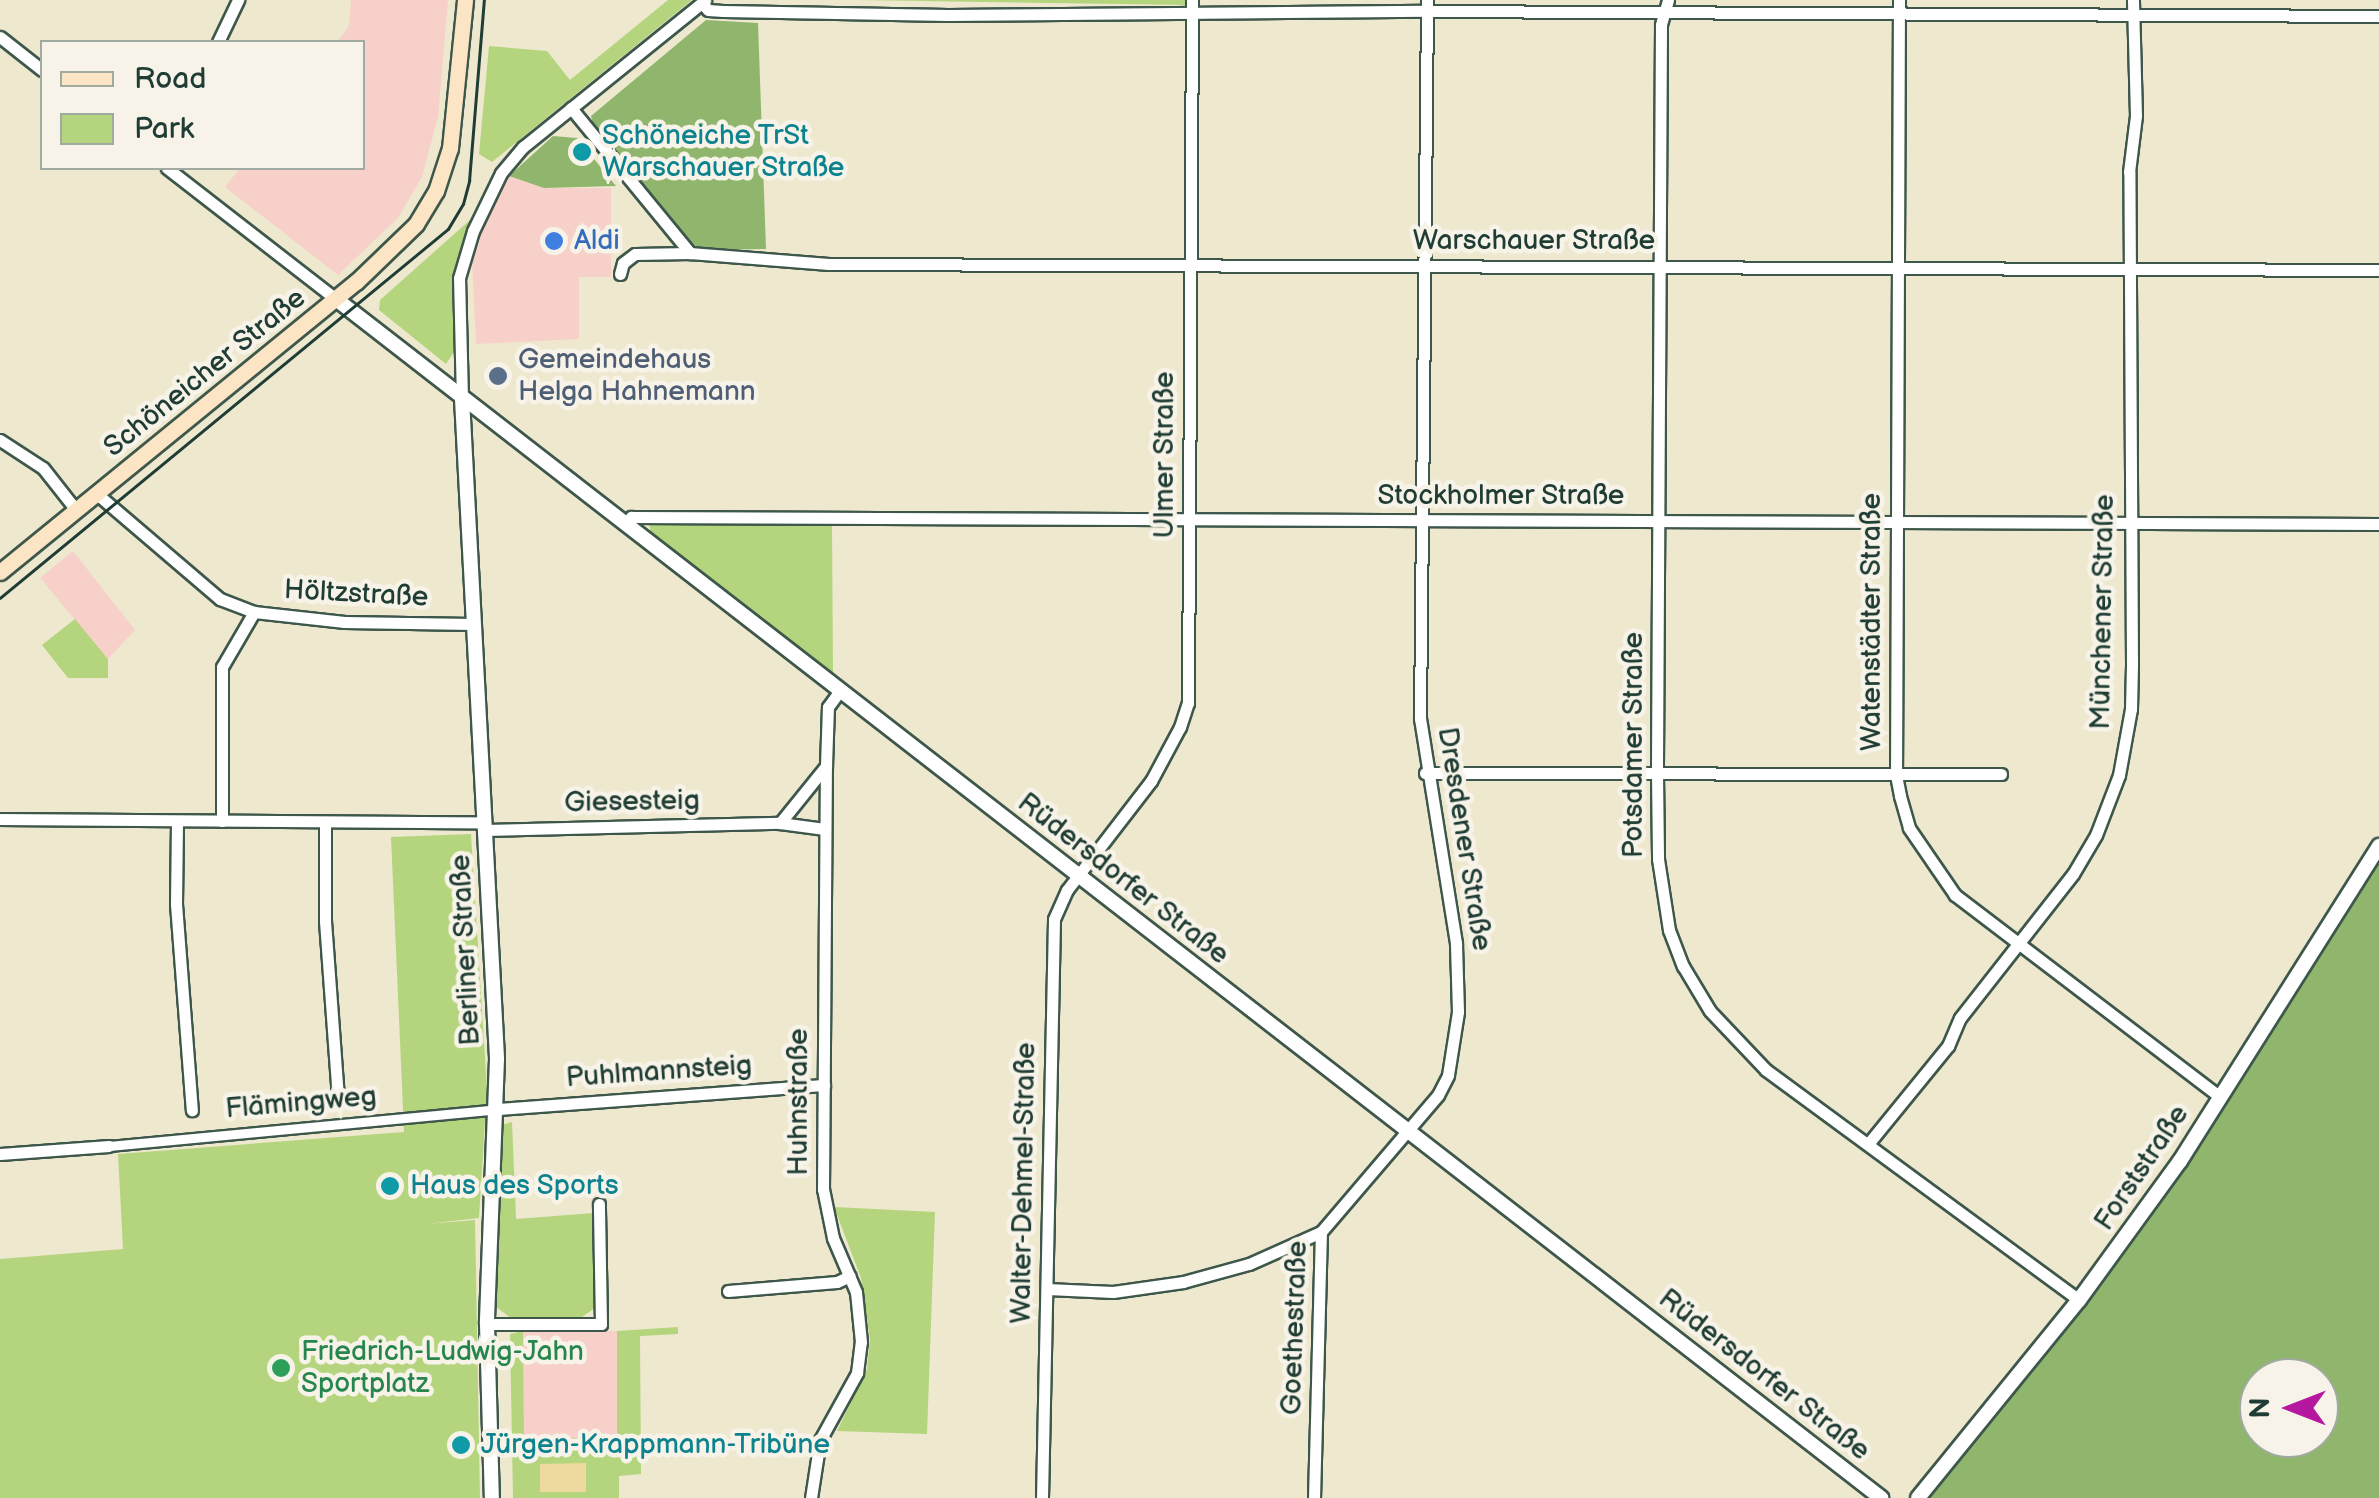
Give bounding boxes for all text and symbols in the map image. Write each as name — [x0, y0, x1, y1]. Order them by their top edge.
legend — [40, 40, 365, 170]
text: Road — [134, 61, 207, 97]
text: Park — [134, 111, 194, 147]
place label: Schöneiche TrSt Warschauer Straße — [602, 119, 845, 185]
marker: Schöneiche TrSt Warschauer Straße — [571, 141, 593, 163]
place label: Aldi — [574, 224, 620, 258]
street label: Warschauer Straße — [1412, 224, 1656, 258]
marker: Aldi — [543, 230, 565, 252]
street label: Schöneicher Straße — [97, 281, 313, 465]
place label: Gemeindehaus Helga Hahnemann — [518, 343, 756, 409]
marker: Gemeindehaus Helga Hahnemann — [487, 365, 509, 387]
street label: Ulmer Straße — [1148, 371, 1182, 539]
street label: Stockholmer Straße — [1377, 479, 1625, 513]
street label: Watenstädter Straße — [1855, 493, 1889, 751]
street label: Münchener Straße — [2084, 494, 2122, 730]
street label: Höltzstraße — [283, 573, 429, 615]
street label: Potsdamer Straße — [1617, 632, 1651, 858]
street label: Dresdener Straße — [1430, 725, 1498, 953]
street label: Giesesteig — [564, 784, 700, 820]
street label: Rüdersdorfer Straße — [1010, 786, 1236, 972]
street label: Berliner Straße — [444, 853, 488, 1047]
street label: Huhnstraße — [782, 1028, 816, 1176]
street label: Walter-Dehmel-Straße — [1005, 1042, 1043, 1324]
street label: Puhlmannsteig — [565, 1049, 753, 1095]
street label: Flämingweg — [224, 1080, 378, 1126]
street label: Forststraße — [2088, 1099, 2196, 1237]
place label: Haus des Sports — [410, 1169, 619, 1203]
marker: Haus des Sports — [379, 1175, 401, 1197]
street label: Goethestraße — [1275, 1240, 1315, 1416]
street label: Rüdersdorfer Straße — [1651, 1282, 1877, 1468]
place label: Friedrich-Ludwig-Jahn Sportplatz — [301, 1335, 584, 1401]
marker: Friedrich-Ludwig-Jahn Sportplatz — [270, 1357, 292, 1379]
north arrow — [2239, 1358, 2339, 1458]
text: N — [2244, 1397, 2277, 1419]
place label: Jürgen-Krappmann-Tribüne — [481, 1428, 830, 1462]
marker: Jürgen-Krappmann-Tribüne — [450, 1434, 472, 1456]

